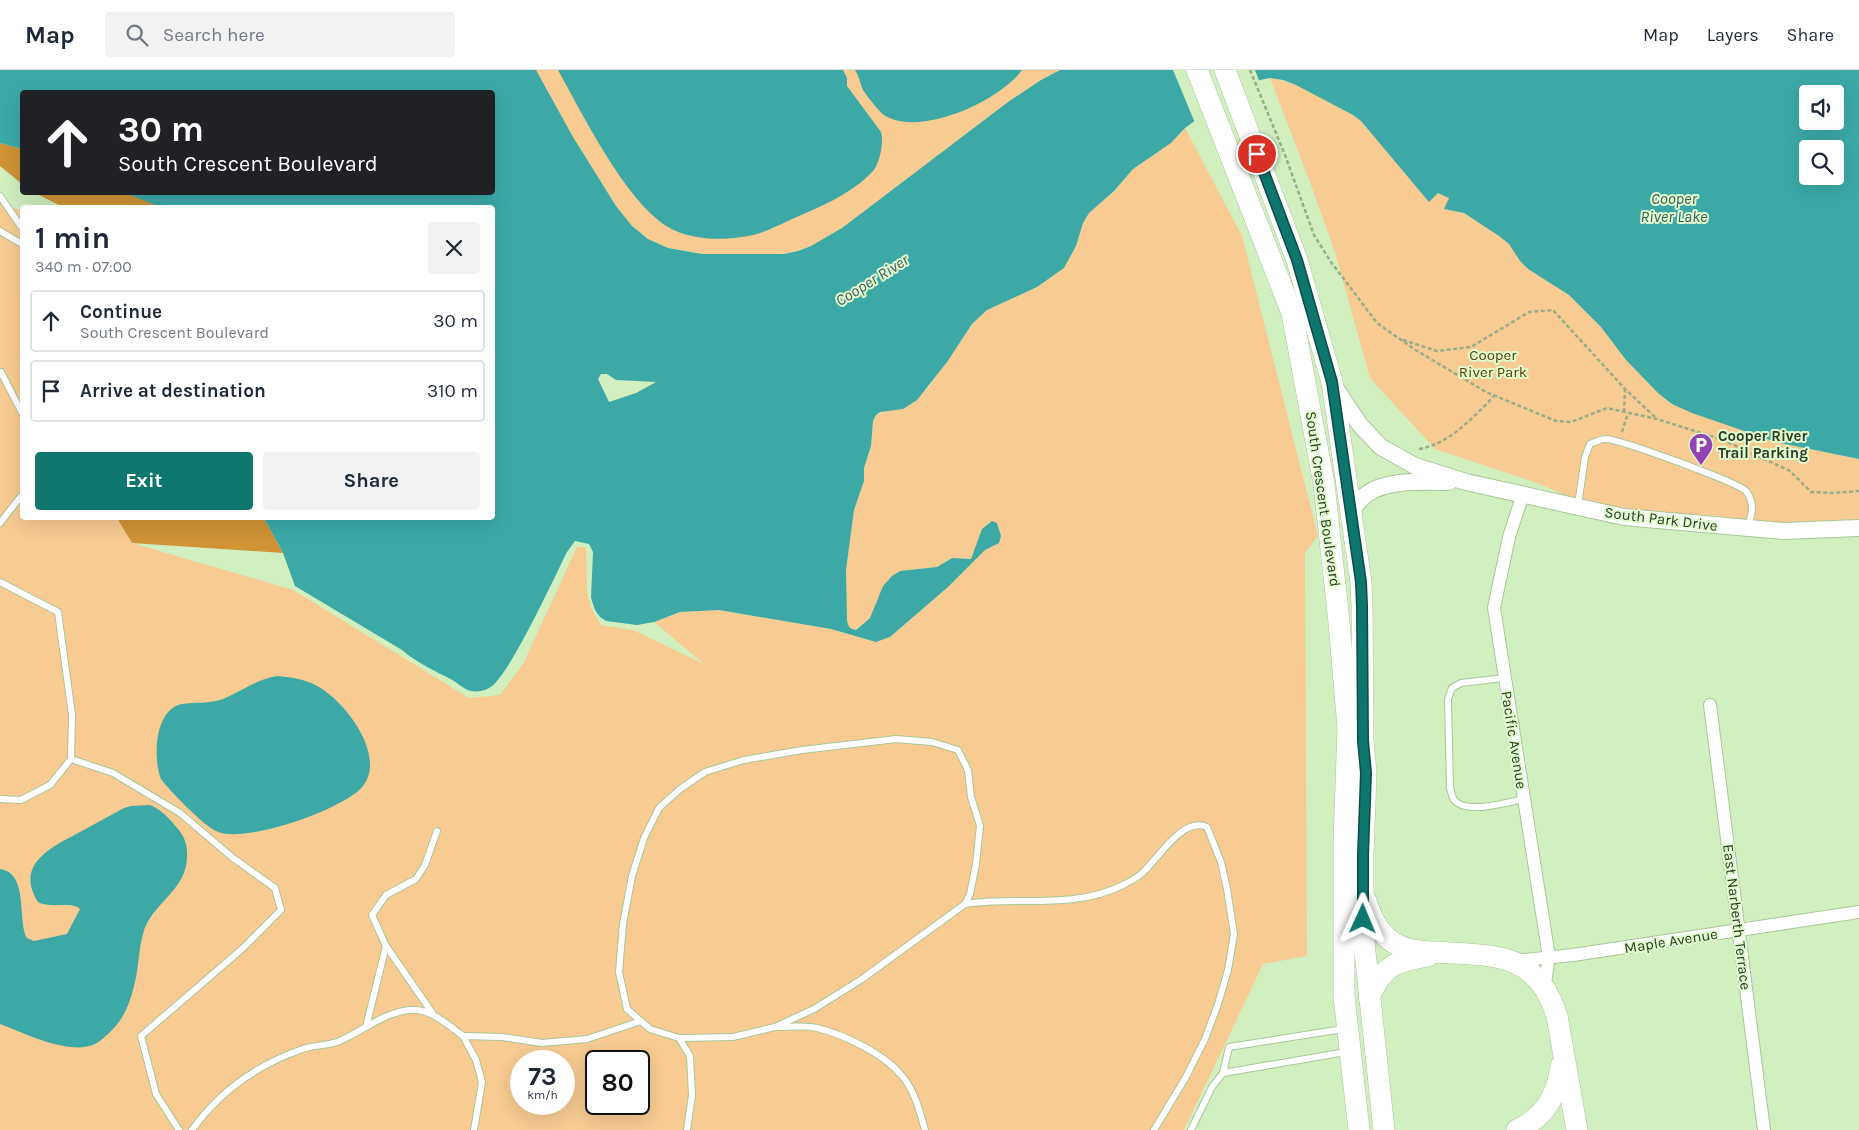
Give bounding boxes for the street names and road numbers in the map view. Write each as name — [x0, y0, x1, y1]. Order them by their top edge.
street label: South Crescent Boulevard — [1302, 410, 1344, 588]
street label: South Park Drive — [1604, 503, 1718, 535]
street label: Pacific Avenue — [1497, 690, 1531, 790]
street label: East Narberth Terrace — [1719, 843, 1755, 991]
street label: Maple Avenue — [1623, 925, 1719, 957]

